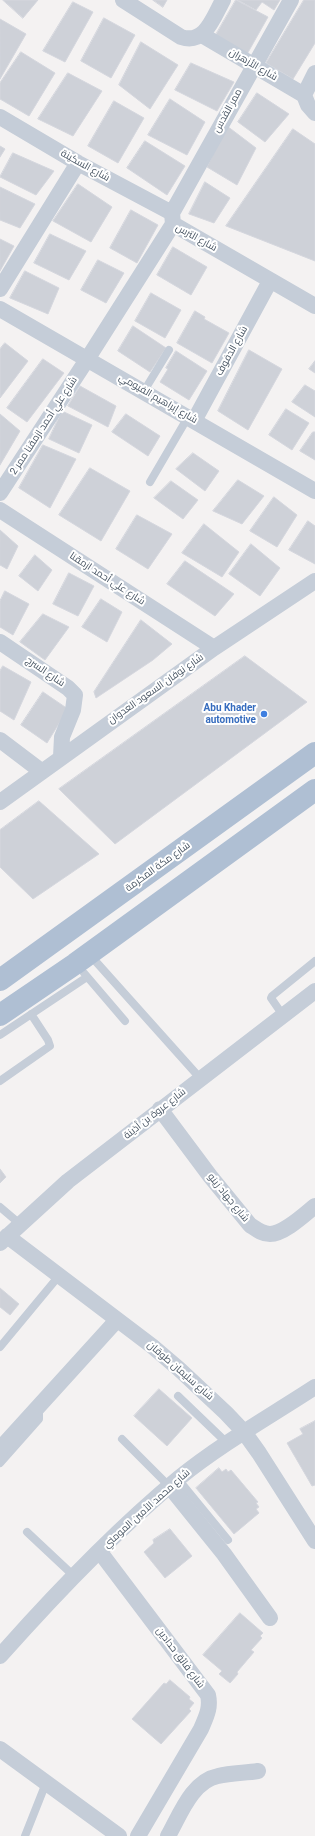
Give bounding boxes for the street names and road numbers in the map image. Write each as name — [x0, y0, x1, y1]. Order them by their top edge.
street label: شارع الأزهران — [227, 46, 279, 84]
street label: ممر القدس — [211, 87, 245, 135]
street label: شارع السكينة — [58, 148, 112, 184]
street label: شارع الترس — [173, 222, 219, 254]
street label: شارع الدفوف — [213, 324, 251, 378]
street label: شارع إبراهيم الفيومي — [117, 372, 199, 426]
street label: شارع علي أحمد ازمقنا ممر 2 — [8, 375, 80, 477]
street label: شارع علي أحمد ازمقنا — [67, 550, 147, 608]
street label: شارع نوفان السعود العدوان — [106, 651, 206, 727]
street label: شارع السرج — [23, 655, 67, 689]
street label: شارع مكة المكرمة — [123, 839, 193, 895]
street label: شارع عروة بن أذينة — [122, 1086, 188, 1142]
street label: شارع جهاد زينو — [205, 1171, 251, 1225]
street label: شارع سليمان طوقان — [144, 1339, 216, 1403]
street label: شارع محمد الأمين المومني — [101, 1467, 193, 1551]
street label: شارع فائق حدادين — [153, 1625, 207, 1691]

